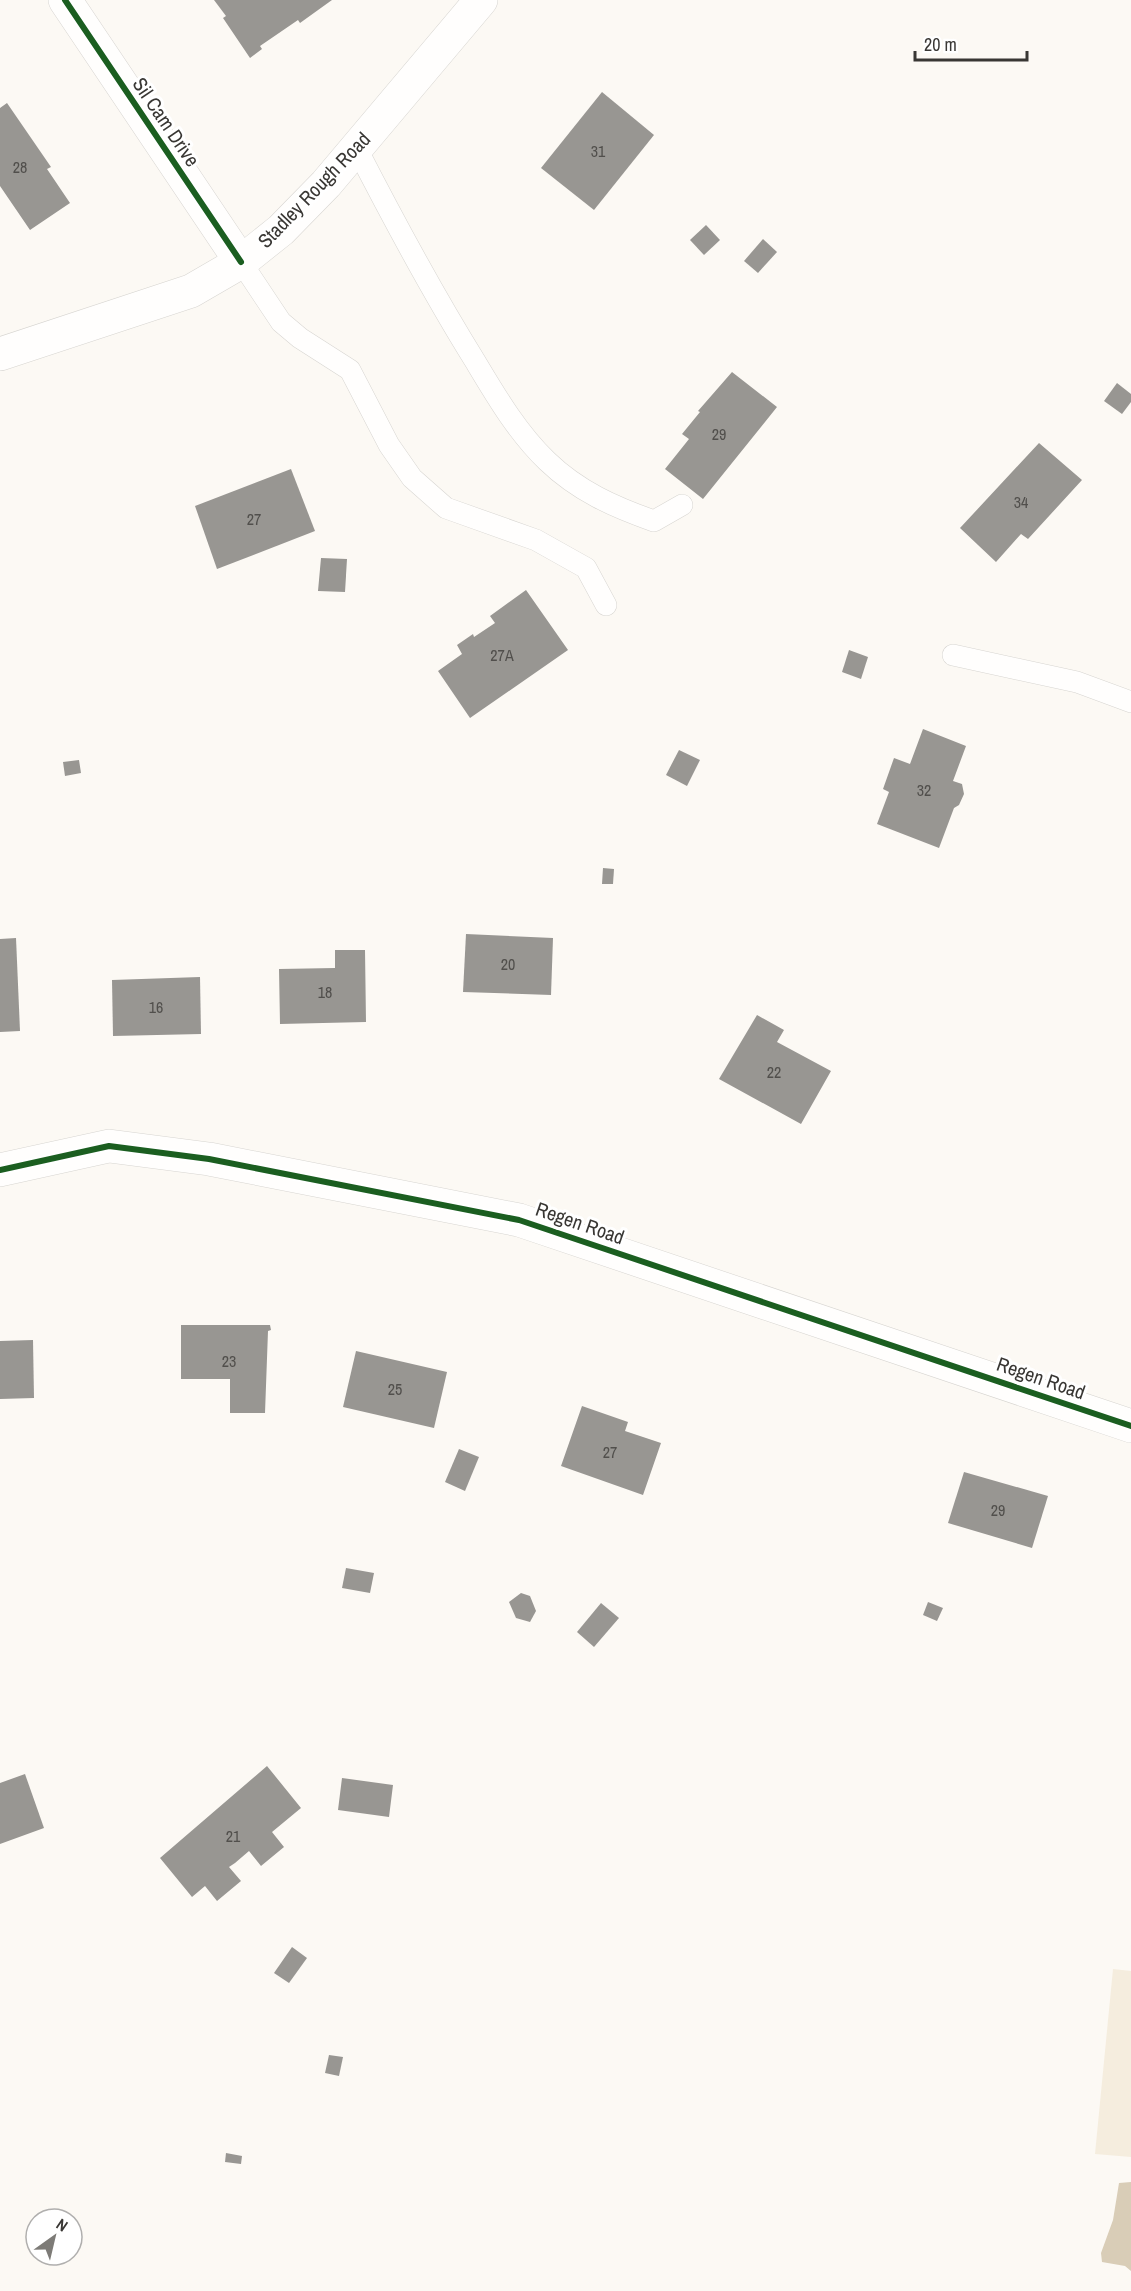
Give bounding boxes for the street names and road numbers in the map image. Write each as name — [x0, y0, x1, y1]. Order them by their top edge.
street label: Sil Cam Drive — [127, 72, 206, 172]
street label: Stadley Rough Road — [251, 126, 376, 253]
street label: Regen Road — [532, 1195, 628, 1250]
street label: Regen Road — [993, 1350, 1089, 1405]

